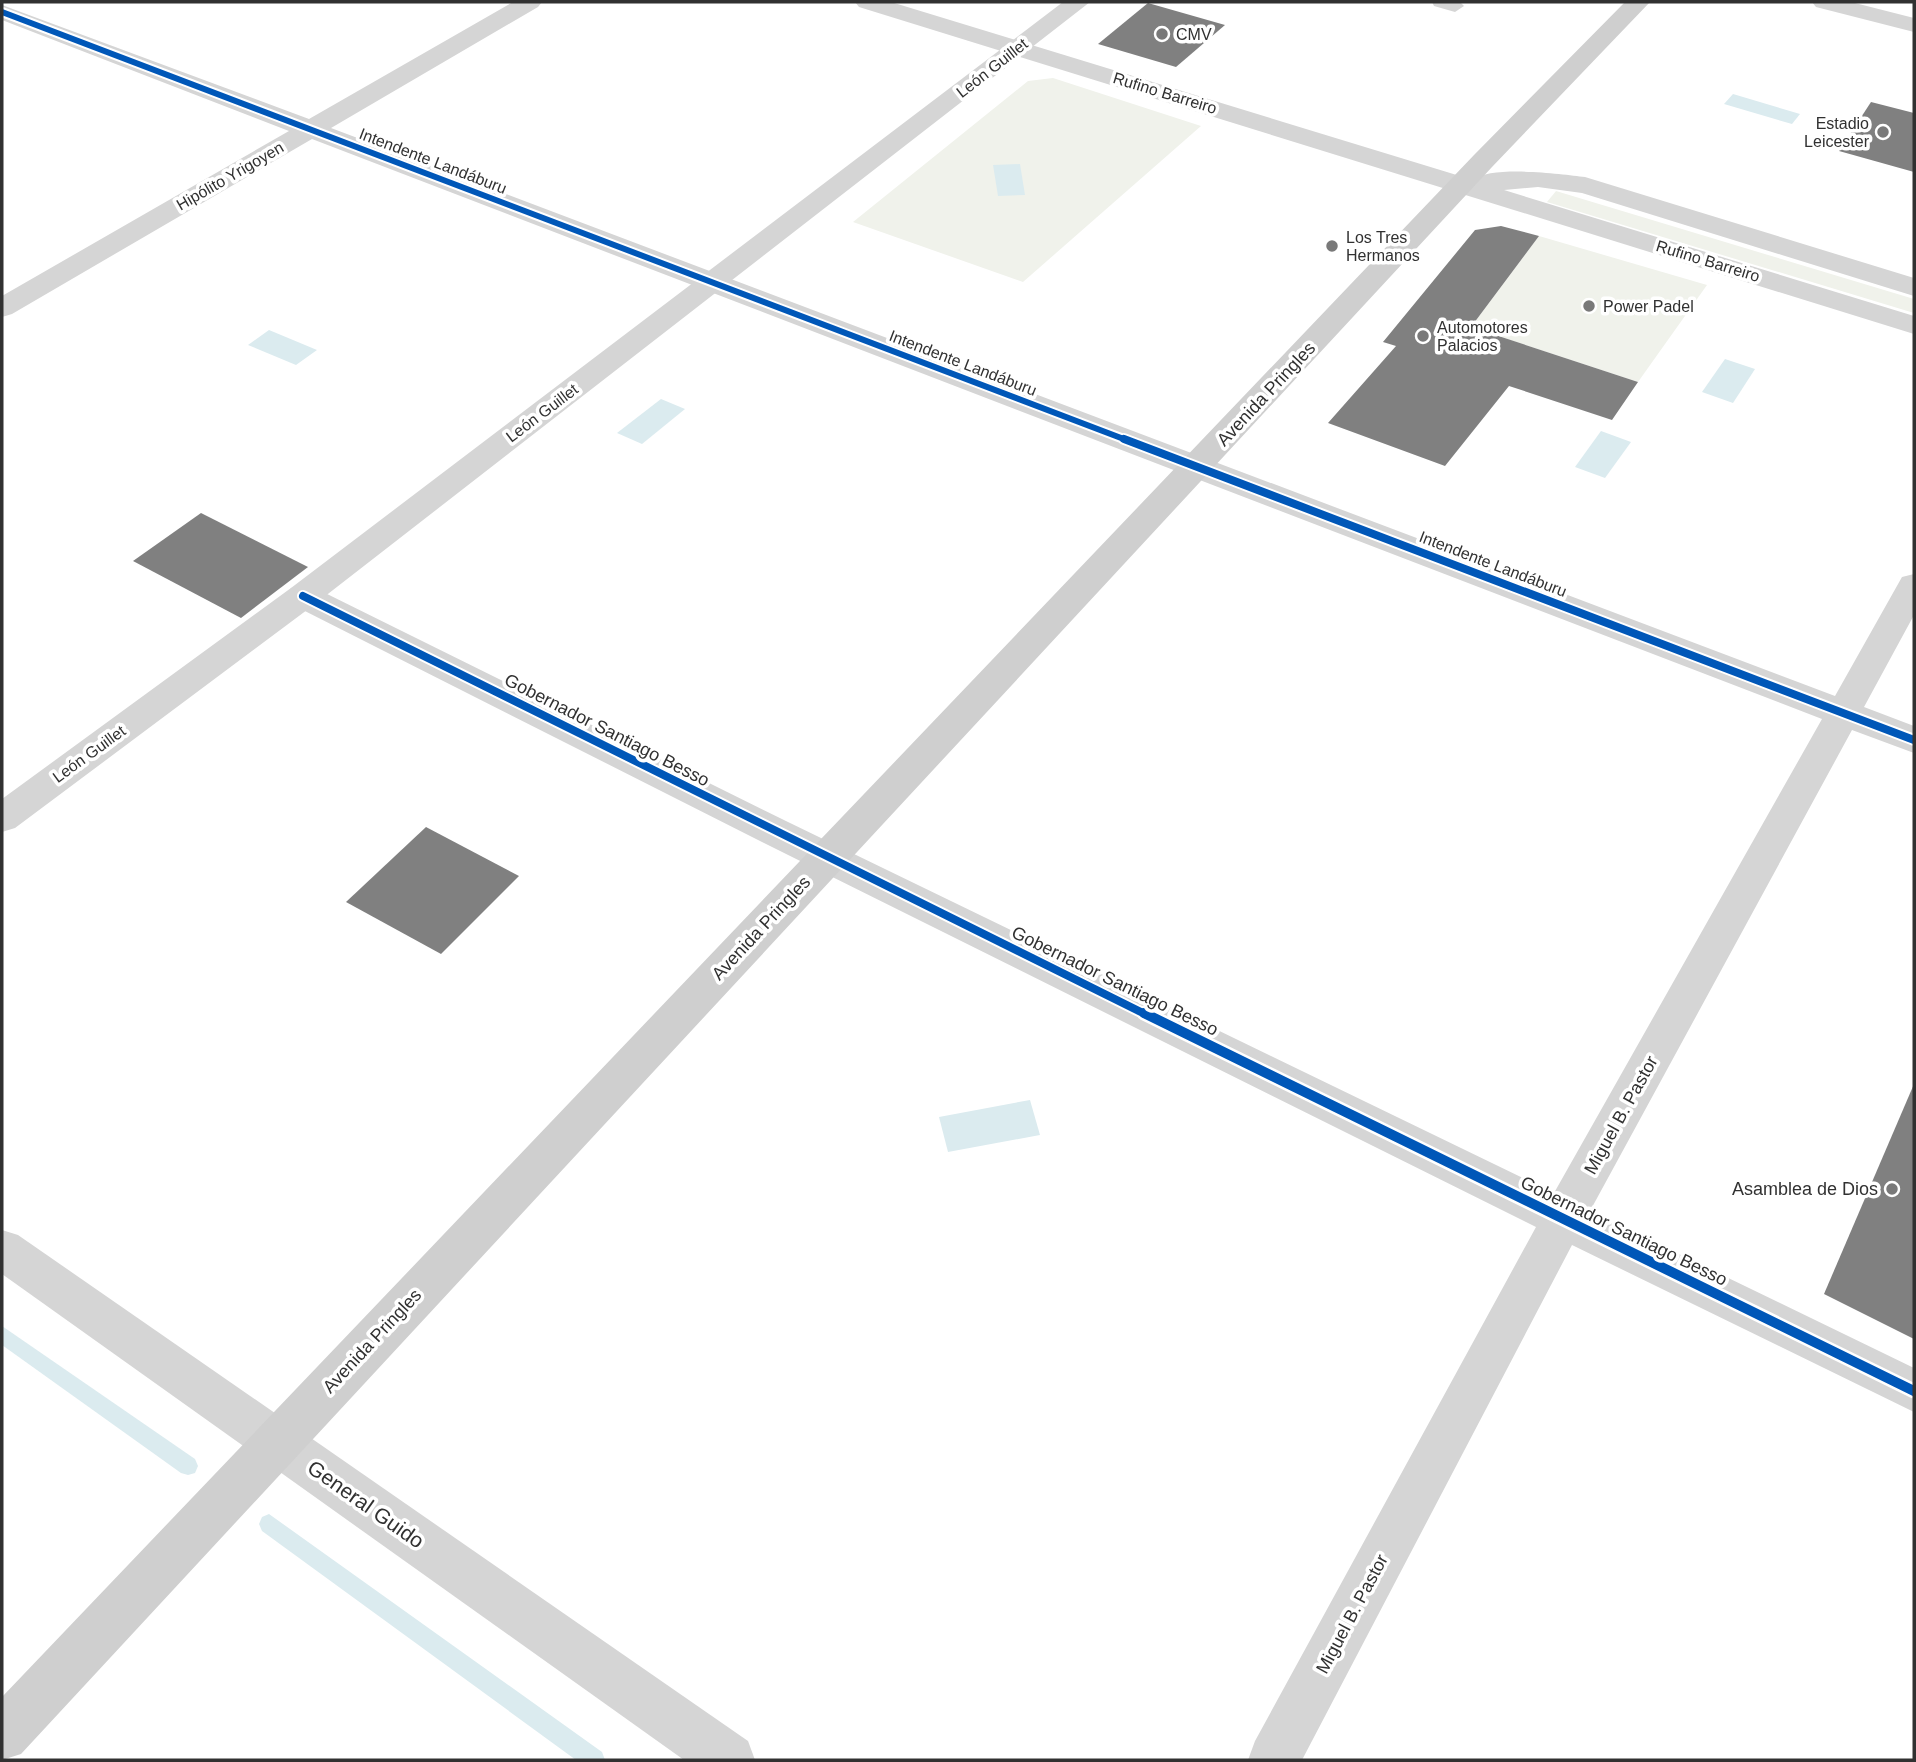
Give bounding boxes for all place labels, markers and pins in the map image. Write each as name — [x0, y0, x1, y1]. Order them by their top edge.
marker: CMV — [1154, 26, 1170, 42]
place label: CMV — [1176, 26, 1212, 43]
place label: Estadio Leicester — [1804, 115, 1870, 150]
marker: Estadio Leicester — [1875, 124, 1891, 140]
place label: Los Tres Hermanos — [1346, 229, 1420, 264]
marker: Los Tres Hermanos — [1324, 238, 1340, 254]
marker: Power Padel — [1581, 298, 1597, 314]
place label: Power Padel — [1603, 298, 1694, 315]
place label: Automotores Palacios — [1437, 319, 1528, 354]
marker: Automotores Palacios — [1415, 328, 1431, 344]
place label: Asamblea de Dios — [1732, 1179, 1878, 1199]
marker: Asamblea de Dios — [1884, 1181, 1900, 1197]

